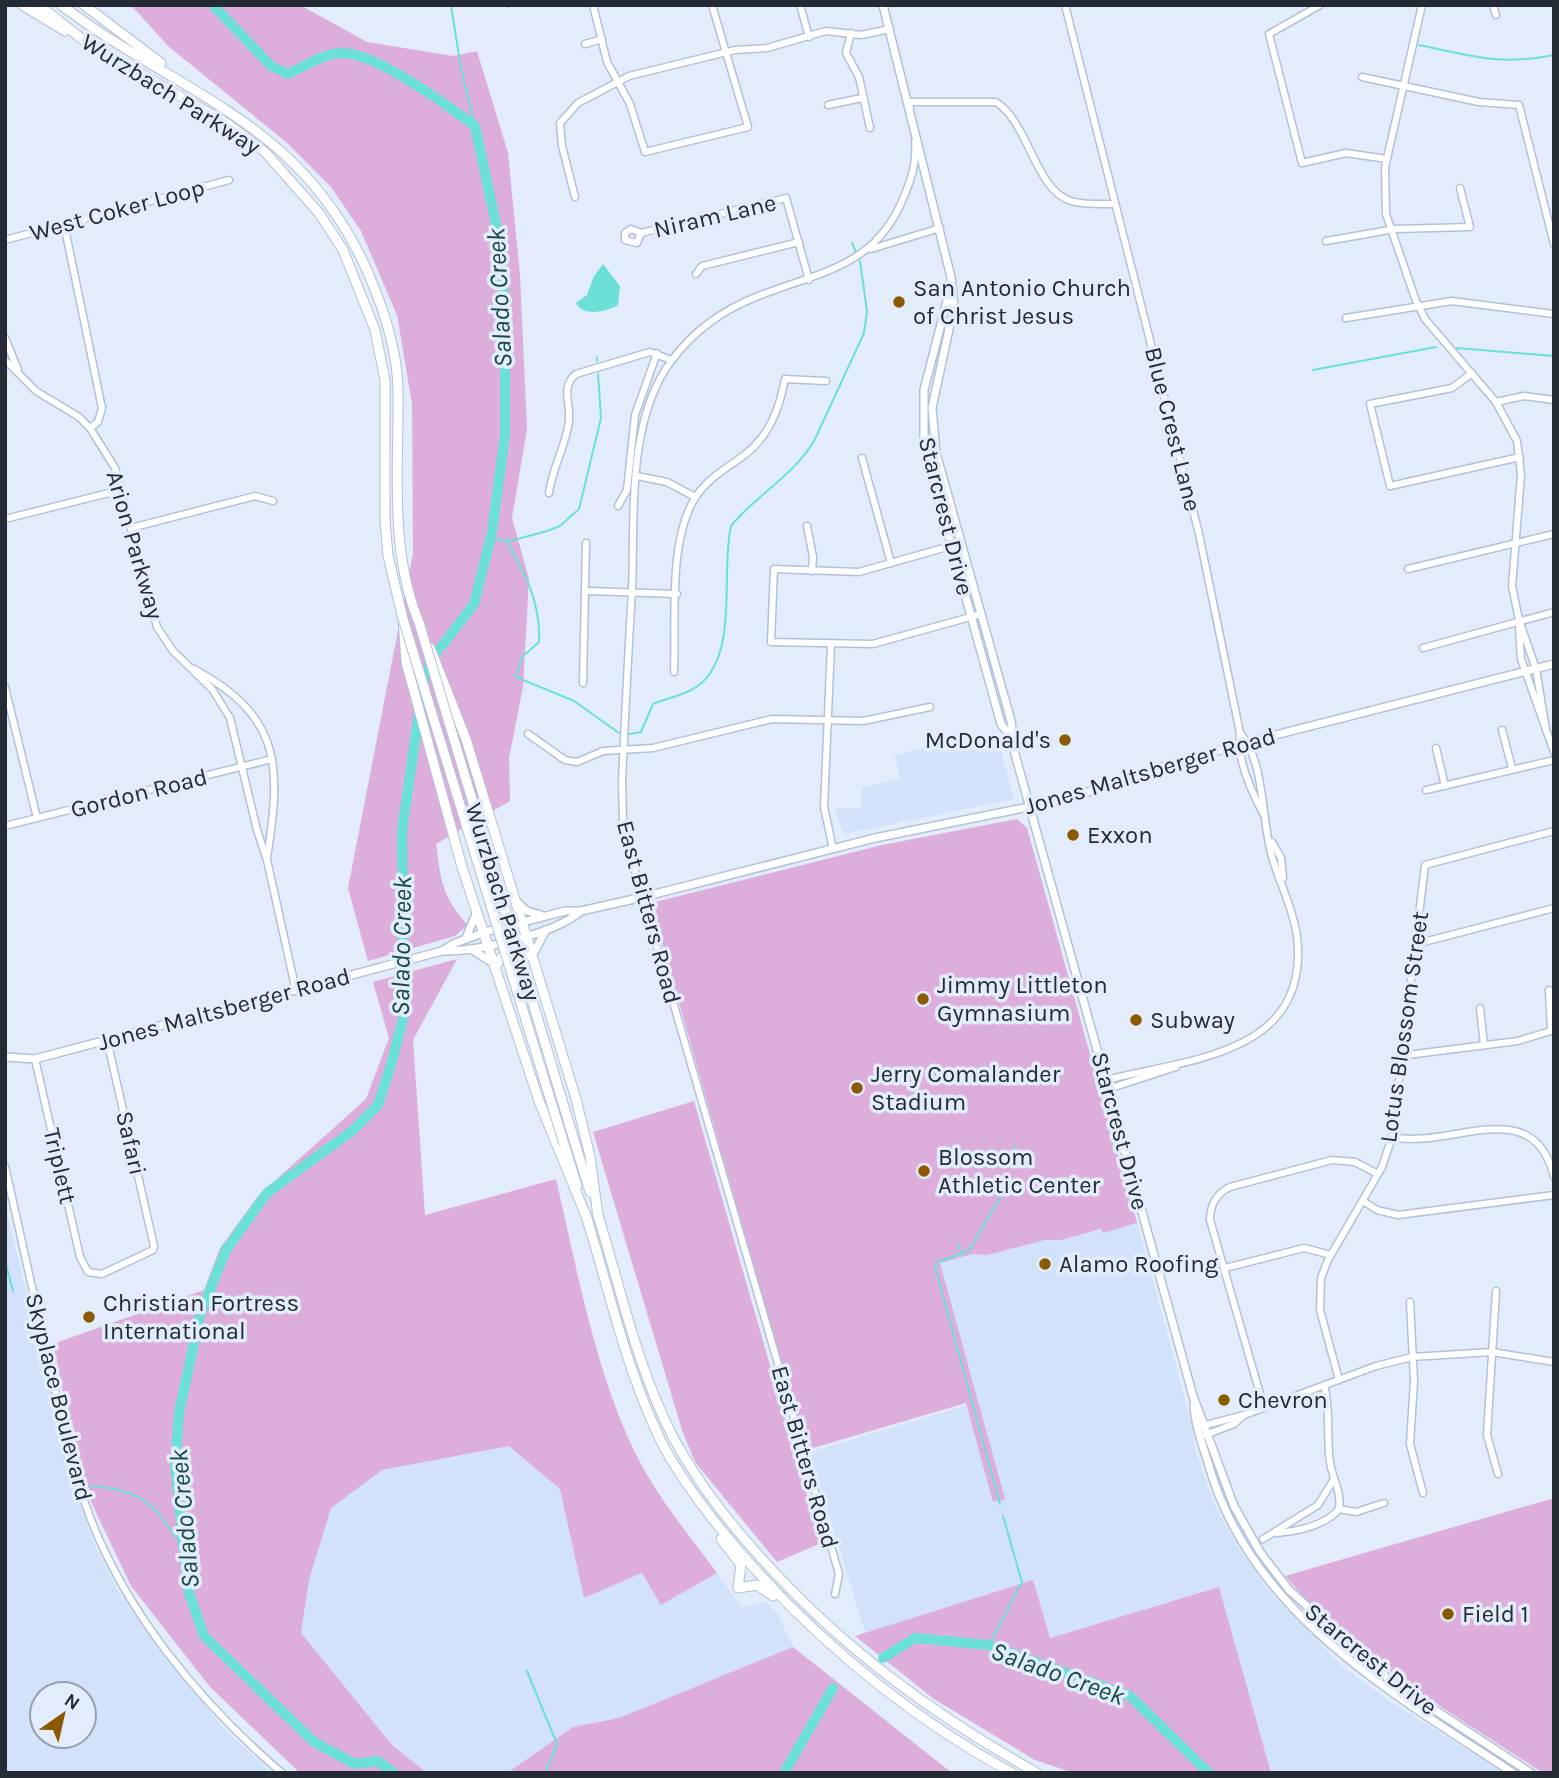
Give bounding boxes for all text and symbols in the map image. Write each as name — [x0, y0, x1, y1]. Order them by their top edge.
street label: Wurzbach Parkway — [76, 28, 266, 160]
street label: West Coker Loop — [26, 173, 208, 247]
street label: Niram Lane — [651, 188, 779, 244]
water label: Salado Creek — [480, 227, 519, 369]
place label: San Antonio Church of Christ Jesus — [913, 274, 1131, 330]
marker: San Antonio Church of Christ Jesus — [891, 294, 907, 310]
street label: Blue Crest Lane — [1139, 344, 1207, 514]
street label: Starcrest Drive — [913, 434, 979, 598]
street label: Arion Parkway — [100, 467, 170, 623]
street label: Jones Maltsberger Road — [1021, 722, 1279, 820]
place label: McDonald's — [925, 726, 1051, 754]
marker: McDonald's — [1057, 732, 1073, 748]
street label: Gordon Road — [68, 762, 210, 824]
street label: Wurzbach Parkway — [460, 799, 546, 1005]
street label: East Bitters Road — [611, 817, 687, 1007]
place label: Exxon — [1087, 821, 1153, 849]
marker: Exxon — [1065, 827, 1081, 843]
water label: Salado Creek — [385, 875, 418, 1016]
street label: Lotus Blossom Street — [1374, 910, 1434, 1144]
street label: Jones Maltsberger Road — [95, 962, 353, 1056]
place label: Jimmy Littleton Gymnasium — [937, 971, 1108, 1027]
marker: Jimmy Littleton Gymnasium — [915, 991, 931, 1007]
place label: Subway — [1150, 1006, 1235, 1034]
marker: Subway — [1128, 1012, 1144, 1028]
street label: Starcrest Drive — [1085, 1049, 1155, 1213]
place label: Jerry Comalander Stadium — [871, 1060, 1061, 1116]
marker: Jerry Comalander Stadium — [849, 1080, 865, 1096]
street label: Safari — [110, 1108, 152, 1178]
street label: Triplett — [38, 1125, 82, 1207]
place label: Blossom Athletic Center — [938, 1143, 1100, 1199]
marker: Blossom Athletic Center — [916, 1163, 932, 1179]
place label: Alamo Roofing — [1059, 1250, 1219, 1278]
marker: Alamo Roofing — [1037, 1256, 1053, 1272]
place label: Christian Fortress International — [103, 1289, 299, 1345]
street label: Skyplace Boulevard — [20, 1290, 98, 1504]
marker: Christian Fortress International — [81, 1309, 97, 1325]
street label: East Bitters Road — [766, 1362, 844, 1552]
place label: Chevron — [1238, 1386, 1328, 1414]
marker: Chevron — [1216, 1392, 1232, 1408]
water label: Salado Creek — [163, 1447, 206, 1590]
street label: Starcrest Drive — [1299, 1597, 1443, 1721]
place label: Field 1 — [1462, 1600, 1529, 1628]
marker: Field 1 — [1440, 1606, 1456, 1622]
water label: Salado Creek — [987, 1635, 1130, 1712]
north arrow — [28, 1680, 98, 1750]
text: N — [60, 1689, 84, 1715]

